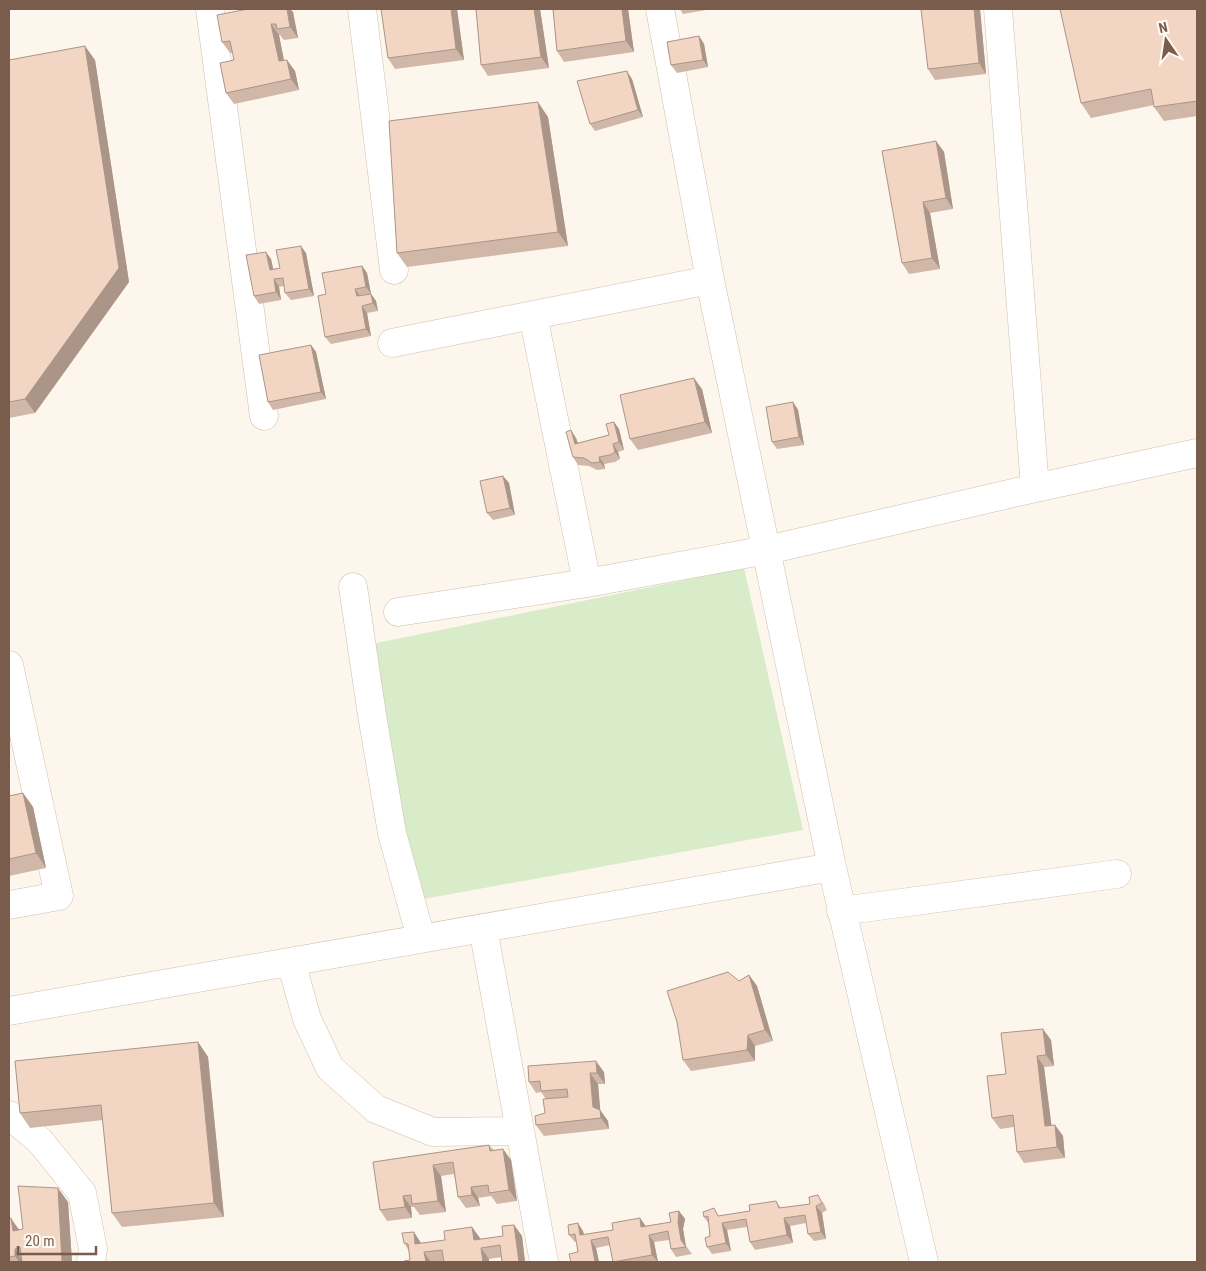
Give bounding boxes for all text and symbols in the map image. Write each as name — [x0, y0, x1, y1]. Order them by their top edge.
north arrow — [1141, 15, 1191, 65]
text: N — [1157, 19, 1169, 36]
scale bar — [18, 1224, 95, 1256]
text: 20 m — [25, 1232, 55, 1250]

